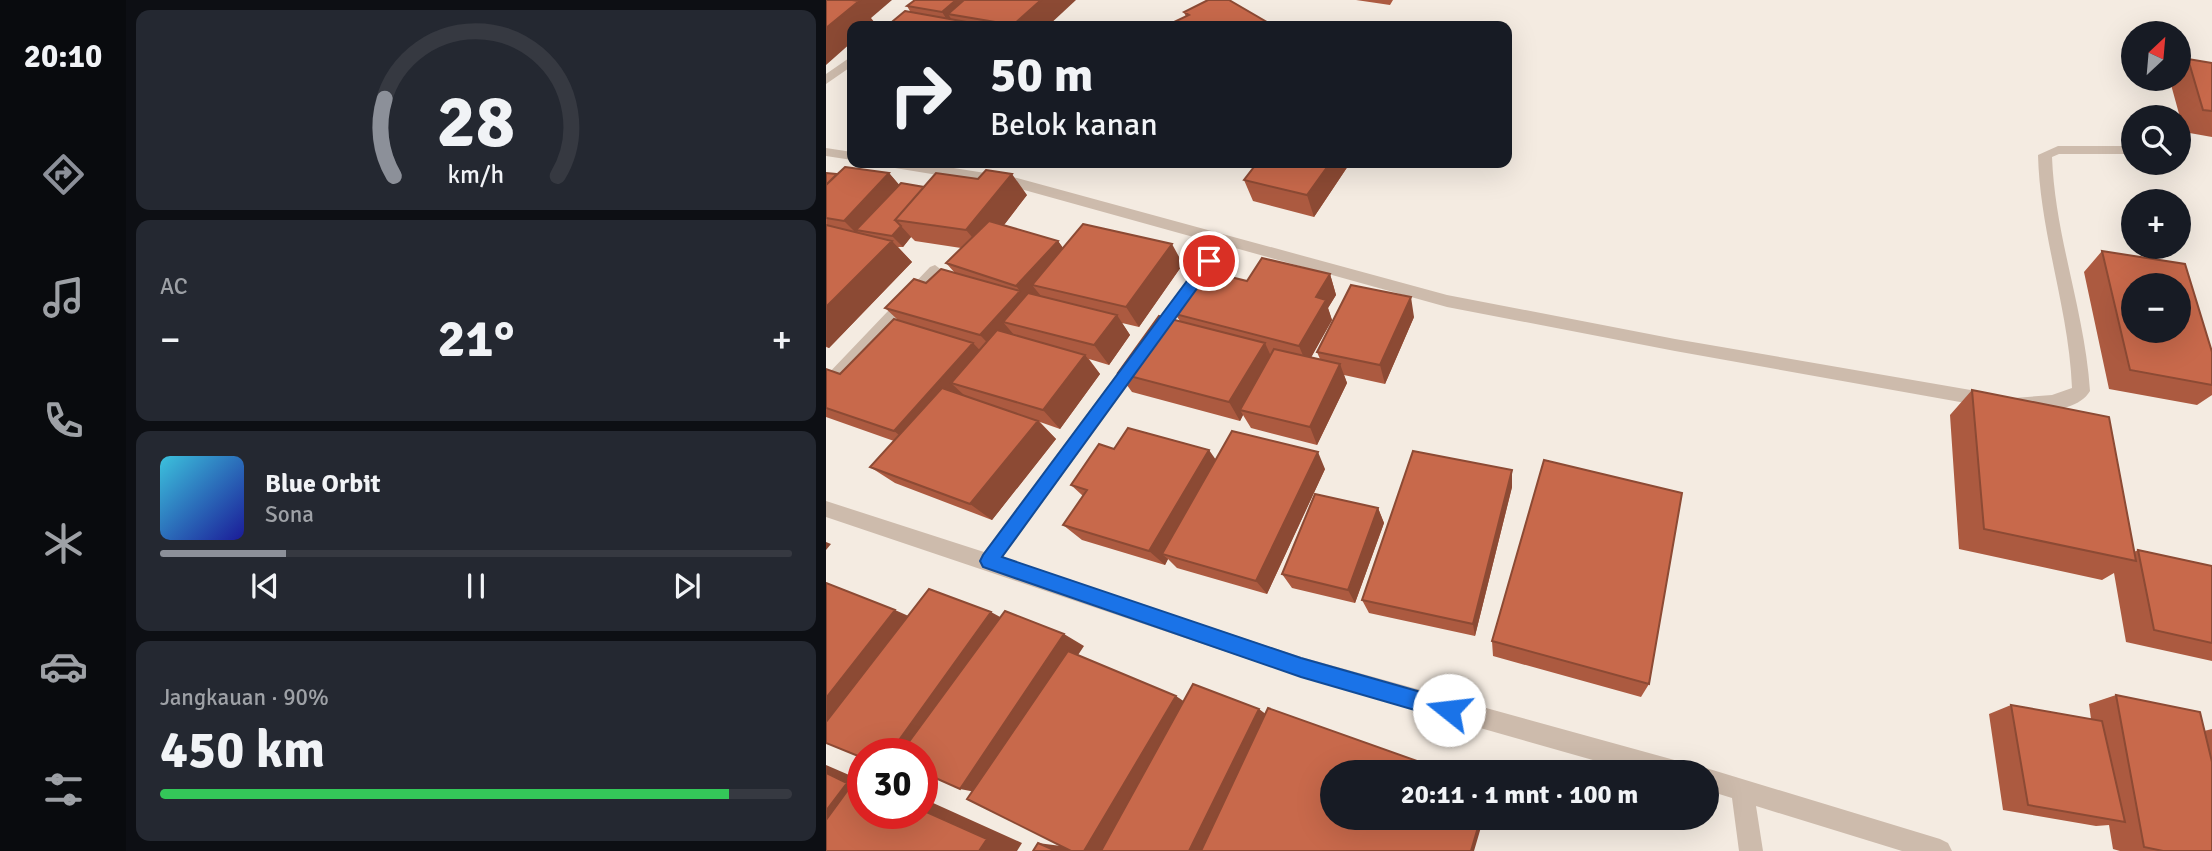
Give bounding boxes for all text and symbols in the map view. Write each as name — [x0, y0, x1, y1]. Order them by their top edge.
north arrow — [2121, 21, 2191, 91]
map controls — [2121, 21, 2191, 343]
text: 20:10 — [24, 37, 102, 76]
text: 50 m — [990, 45, 1093, 105]
icon: right — [875, 49, 966, 140]
text: 28 — [437, 79, 515, 168]
text: Belok kanan — [990, 105, 1158, 144]
button: search — [2121, 105, 2191, 175]
icon: directions — [39, 150, 88, 199]
text: km/h — [448, 159, 504, 190]
button: + — [2121, 189, 2191, 259]
pin — [1179, 231, 1239, 291]
icon: arrive — [1190, 242, 1228, 280]
text: AC — [160, 272, 188, 301]
icon: music — [39, 273, 88, 322]
button: − — [2121, 273, 2191, 343]
text: 21° — [438, 307, 514, 371]
text: − — [160, 316, 181, 363]
text: + — [771, 316, 792, 363]
icon: phone — [39, 396, 88, 445]
text: Blue Orbit — [265, 468, 381, 500]
text: Sona — [265, 500, 314, 529]
icon: climate — [39, 519, 88, 568]
icon: previous — [246, 567, 284, 605]
icon: pause — [457, 567, 495, 605]
icon: next — [668, 567, 706, 605]
icon: car — [39, 642, 88, 691]
position arrow — [1412, 673, 1486, 747]
text: Jangkauan · 90% — [160, 683, 329, 712]
text: 450 km — [160, 718, 325, 782]
speed limit sign: 30 — [847, 738, 938, 829]
icon: filters — [39, 765, 88, 814]
text: 20:11 · 1 mnt · 100 m — [1401, 779, 1638, 811]

